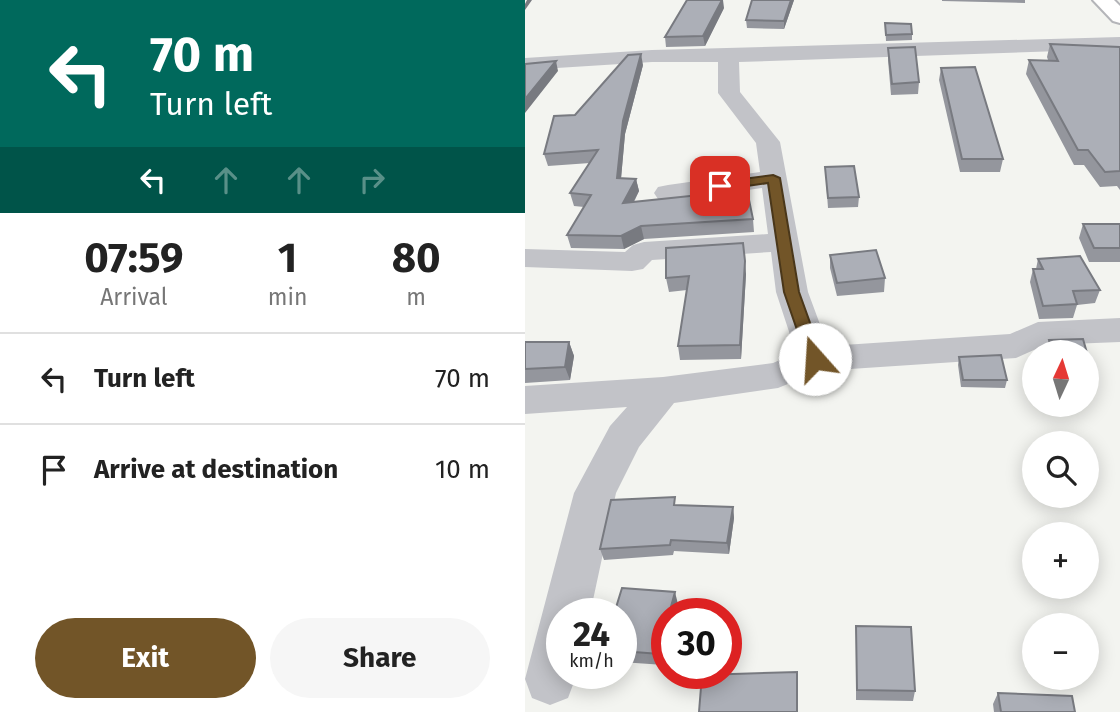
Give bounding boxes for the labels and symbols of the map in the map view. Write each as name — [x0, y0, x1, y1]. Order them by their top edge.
pin — [690, 156, 750, 216]
position arrow — [778, 322, 852, 396]
north arrow — [1022, 340, 1099, 416]
speed limit sign: 30 — [651, 598, 742, 689]

